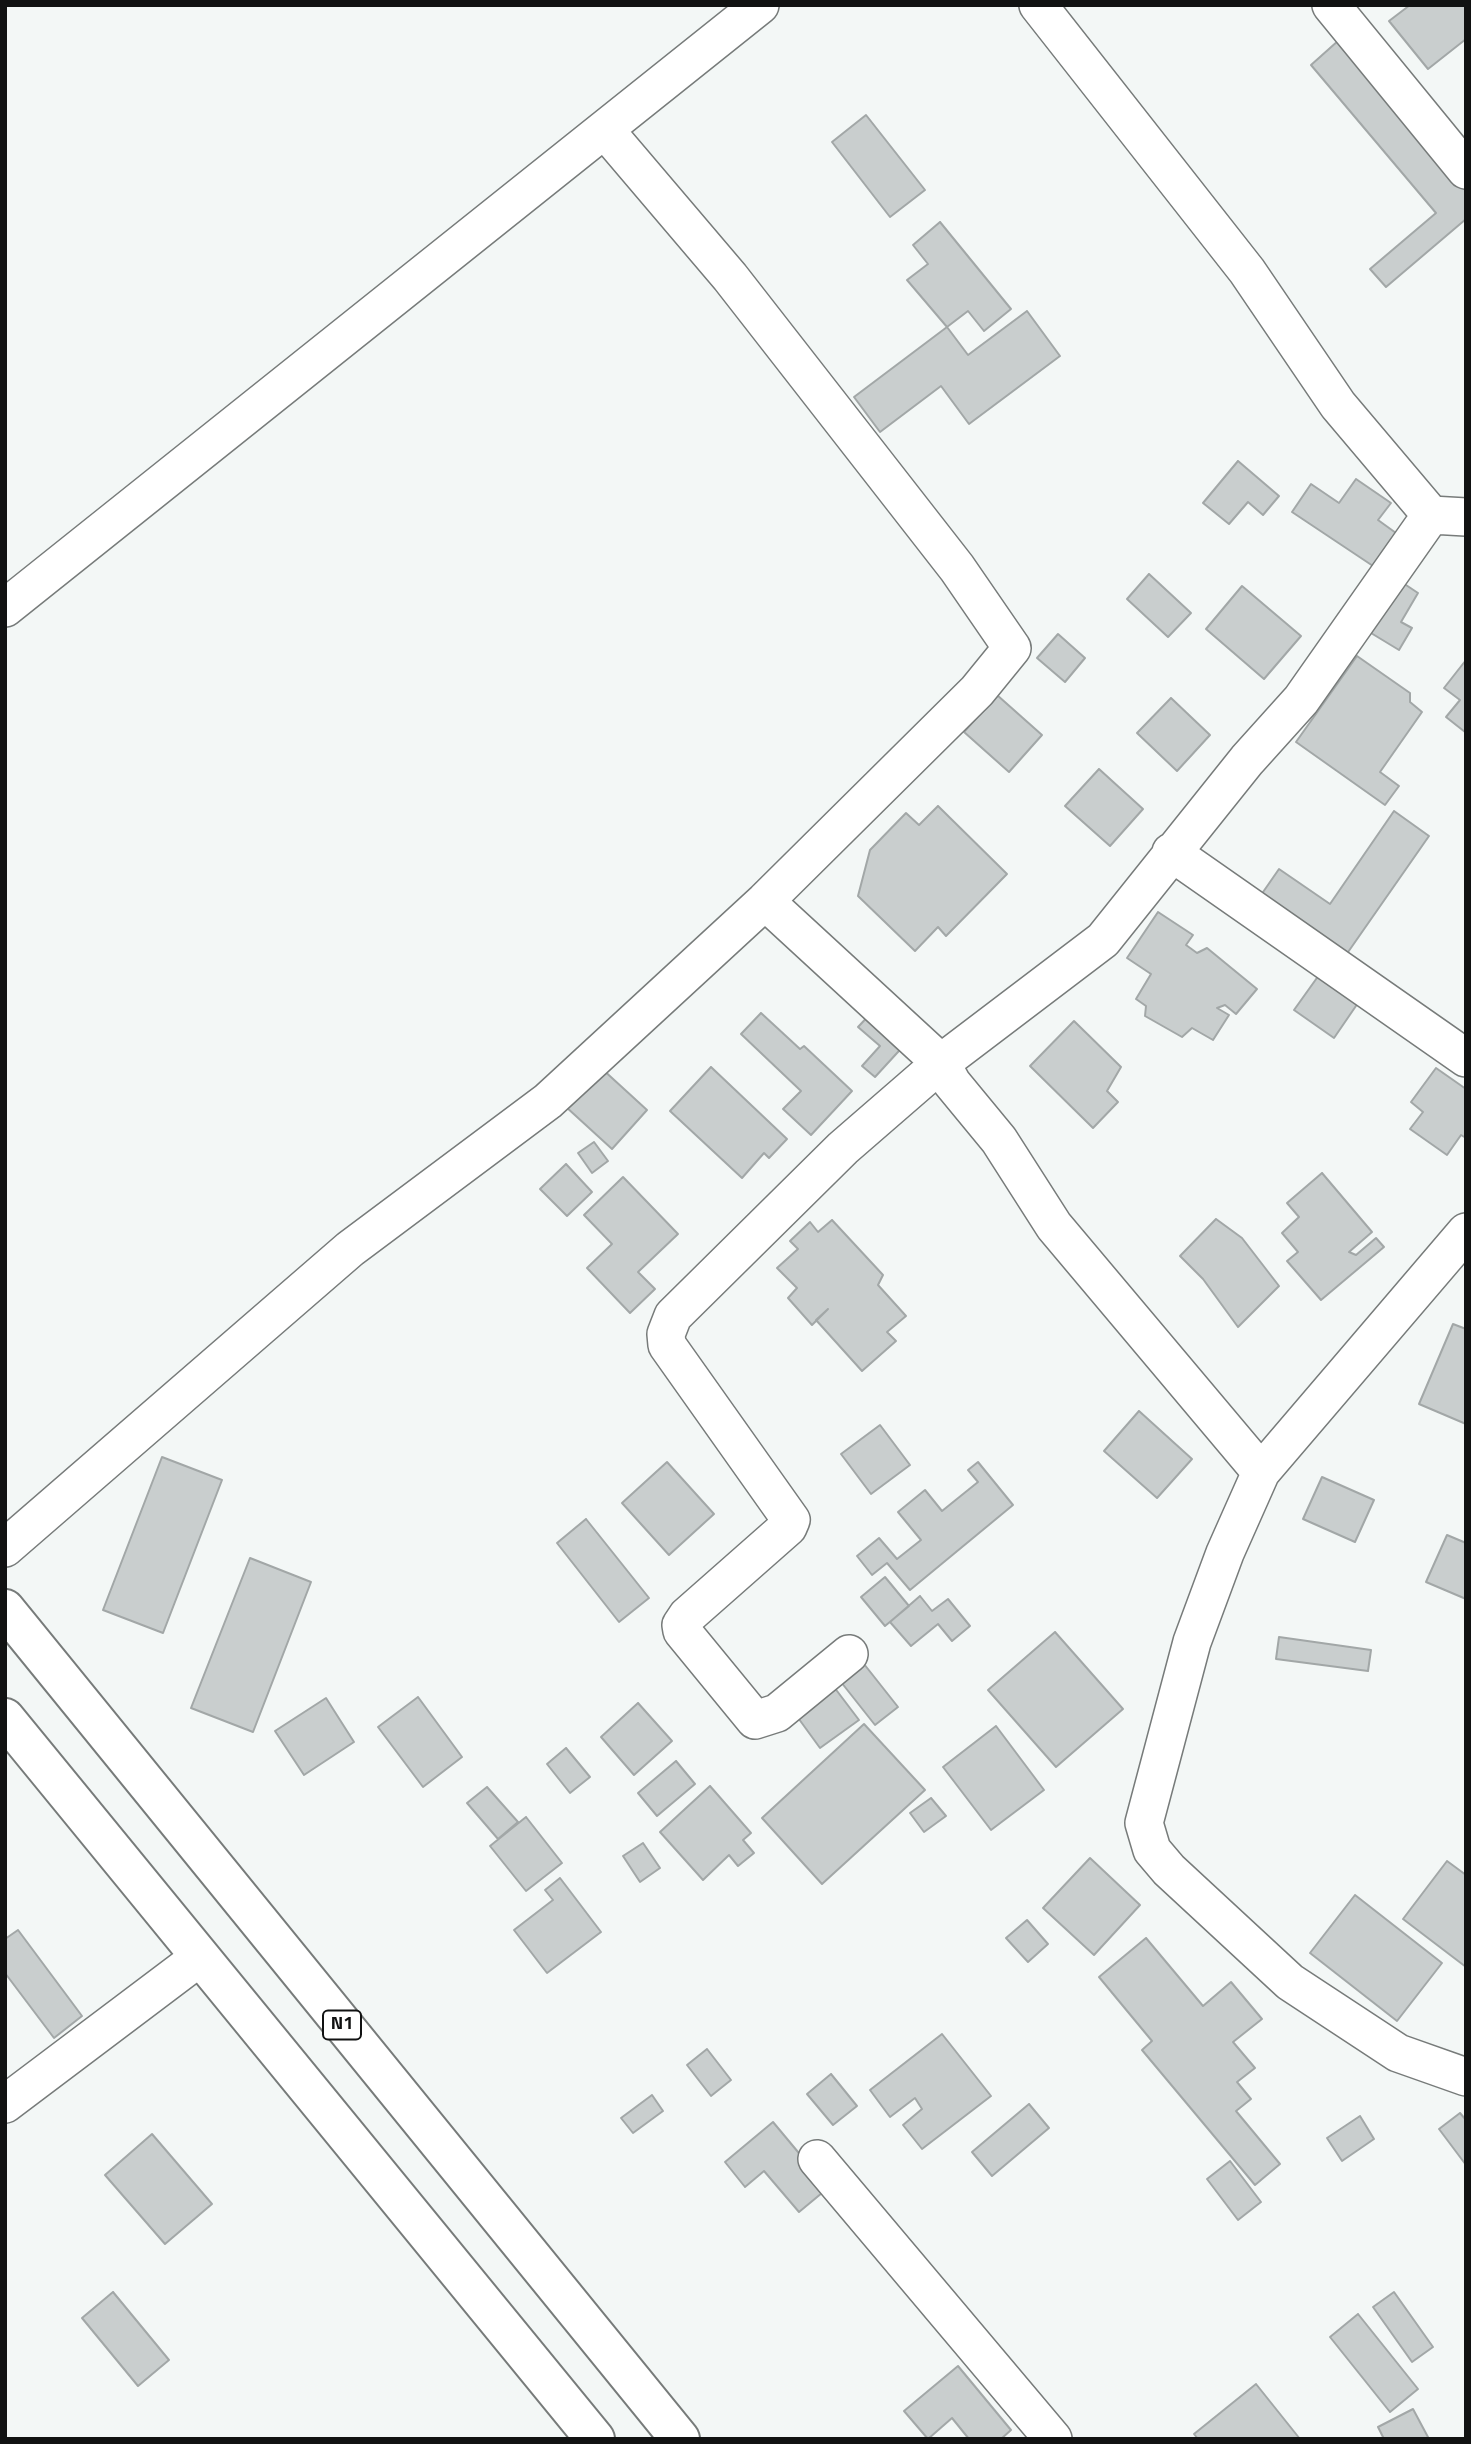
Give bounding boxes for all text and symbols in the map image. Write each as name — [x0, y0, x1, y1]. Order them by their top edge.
road number: N1 — [323, 2010, 361, 2039]

